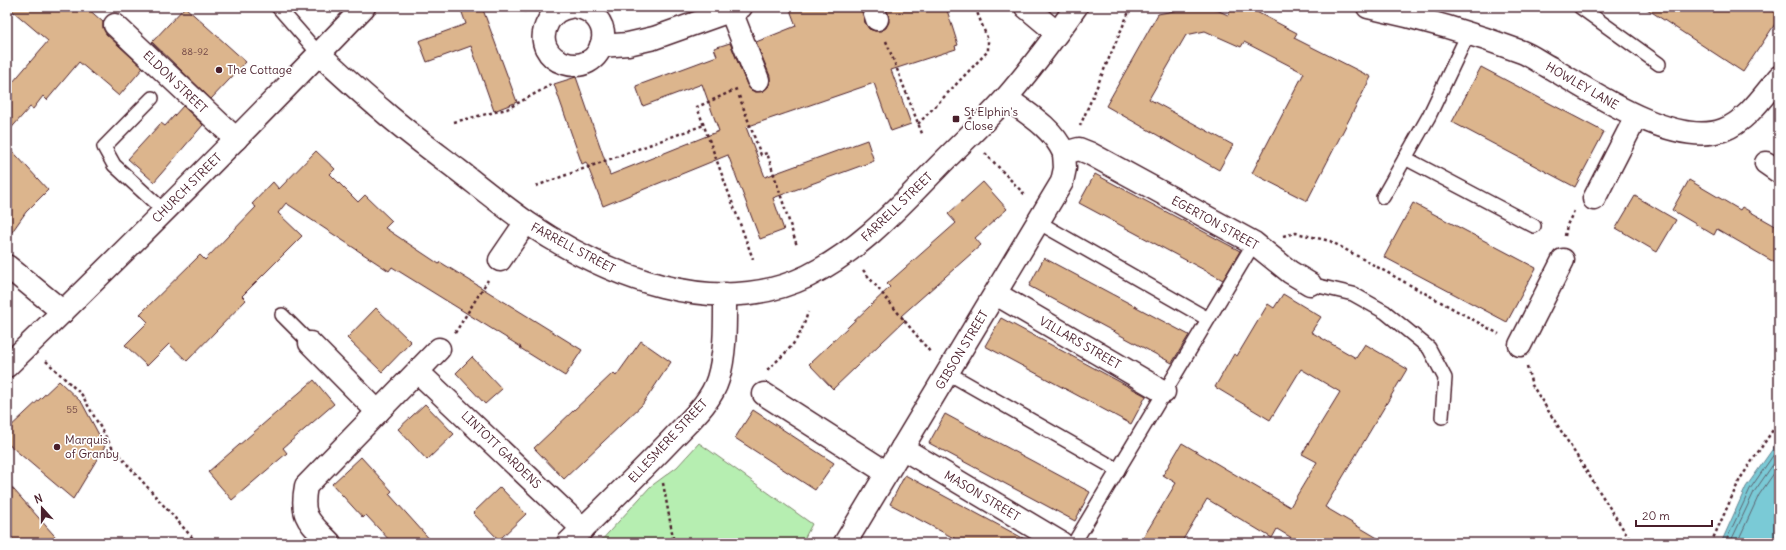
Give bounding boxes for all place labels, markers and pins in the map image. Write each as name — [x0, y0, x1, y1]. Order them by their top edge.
place label: The Cottage — [227, 62, 292, 77]
marker: The Cottage — [214, 65, 224, 75]
place label: St Elphin's Close — [964, 104, 1018, 133]
marker: St Elphin's Close — [951, 114, 961, 124]
place label: Marquis of Granby — [65, 432, 119, 461]
marker: Marquis of Granby — [52, 442, 62, 452]

